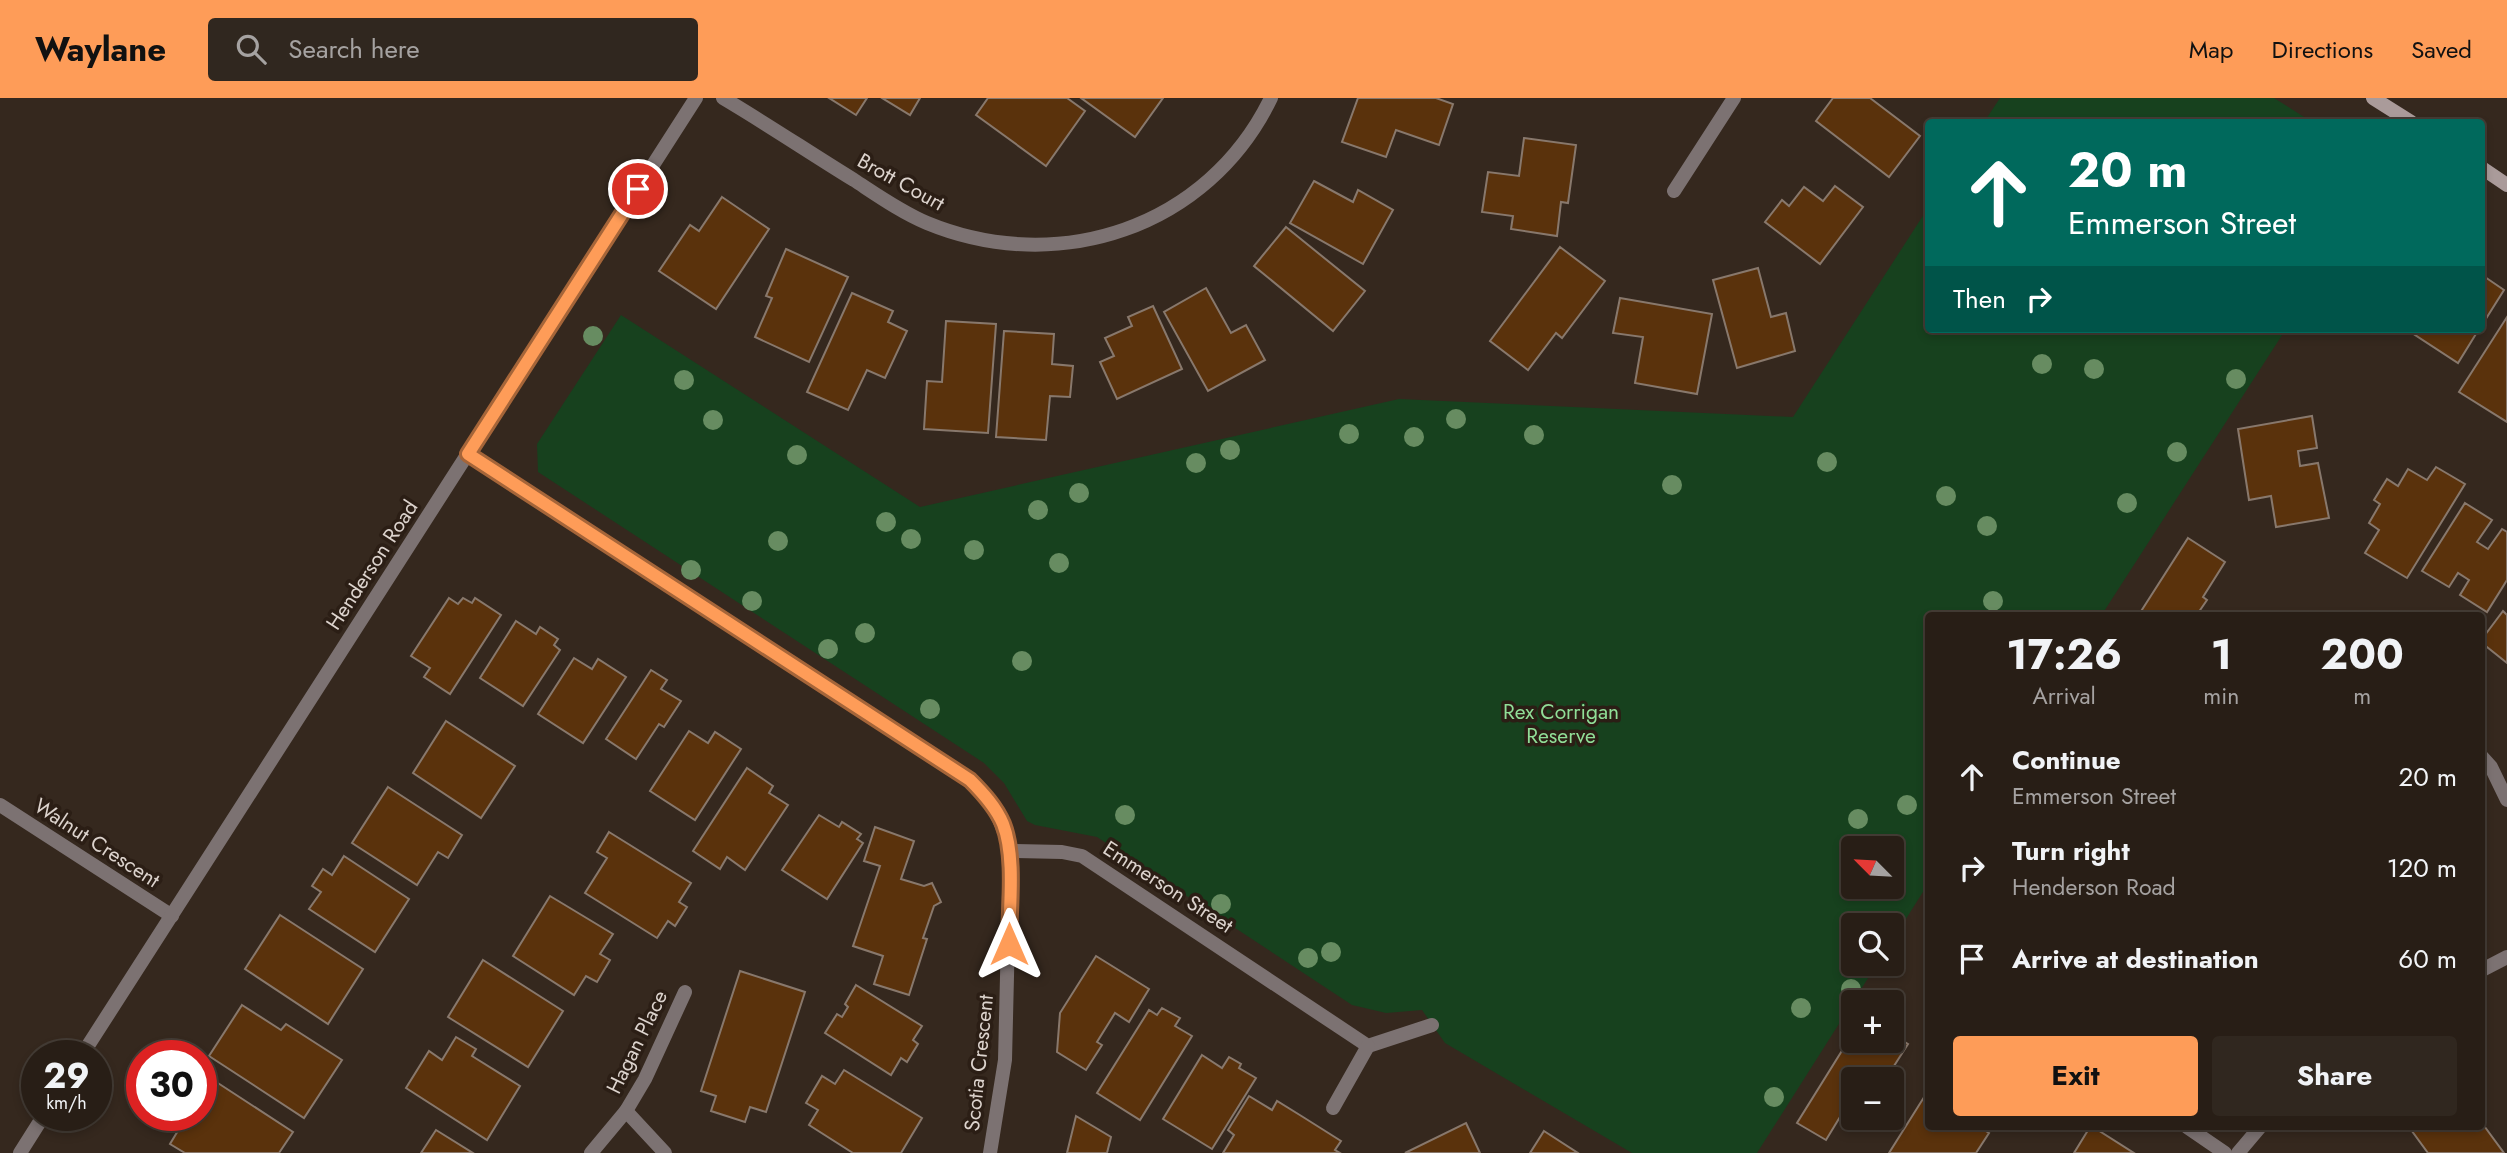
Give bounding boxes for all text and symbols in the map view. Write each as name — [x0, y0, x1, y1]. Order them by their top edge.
search box — [208, 18, 698, 81]
text: Waylane — [35, 26, 166, 73]
icon: search — [232, 30, 270, 68]
text: Search here — [288, 30, 420, 68]
text: Map — [2189, 32, 2234, 67]
text: Directions — [2272, 32, 2373, 67]
text: Saved — [2411, 32, 2472, 67]
text: 20 m — [2068, 135, 2187, 205]
street label: Brott Court — [852, 146, 950, 218]
icon: ahead — [1953, 147, 2044, 238]
pin — [608, 159, 668, 219]
icon: arrive — [619, 170, 657, 208]
text: Emmerson Street — [2068, 200, 2296, 246]
text: Then — [1953, 280, 2006, 318]
icon: right — [2020, 280, 2058, 318]
street label: Henderson Road — [319, 494, 425, 636]
text: 17:26 — [2006, 624, 2122, 685]
text: 1 — [2211, 624, 2232, 685]
text: 200 — [2321, 624, 2404, 685]
text: Arrival — [2032, 679, 2096, 713]
text: min — [2203, 679, 2239, 713]
text: m — [2353, 679, 2371, 713]
park label: Rex Corrigan Reserve — [1503, 697, 1619, 751]
text: Continue — [2012, 741, 2121, 779]
icon: ahead — [1953, 758, 1991, 796]
text: 20 m — [2399, 758, 2457, 796]
text: Emmerson Street — [2012, 779, 2176, 813]
street label: Walnut Crescent — [28, 791, 166, 895]
text: Turn right — [2012, 832, 2130, 870]
street label: Emmerson Street — [1097, 834, 1239, 940]
north arrow — [1841, 836, 1904, 900]
map controls — [1841, 836, 1904, 1130]
icon: right — [1953, 849, 1991, 887]
text: 120 m — [2387, 849, 2457, 887]
text: Henderson Road — [2012, 870, 2176, 904]
position arrow — [972, 907, 1046, 981]
button: search — [1841, 913, 1904, 976]
icon: arrive — [1953, 940, 1991, 978]
text: Arrive at destination — [2012, 940, 2259, 978]
text: 60 m — [2398, 940, 2457, 978]
street label: Hagan Place — [599, 985, 675, 1099]
button: + — [1841, 990, 1904, 1053]
street label: Scotia Crescent — [957, 993, 1001, 1133]
button: Exit — [1953, 1036, 2198, 1116]
button: Share — [2212, 1036, 2457, 1116]
speed limit sign: 30 — [126, 1040, 217, 1131]
text: 29 — [43, 1051, 90, 1101]
button: − — [1841, 1067, 1904, 1130]
text: km/h — [46, 1090, 87, 1116]

